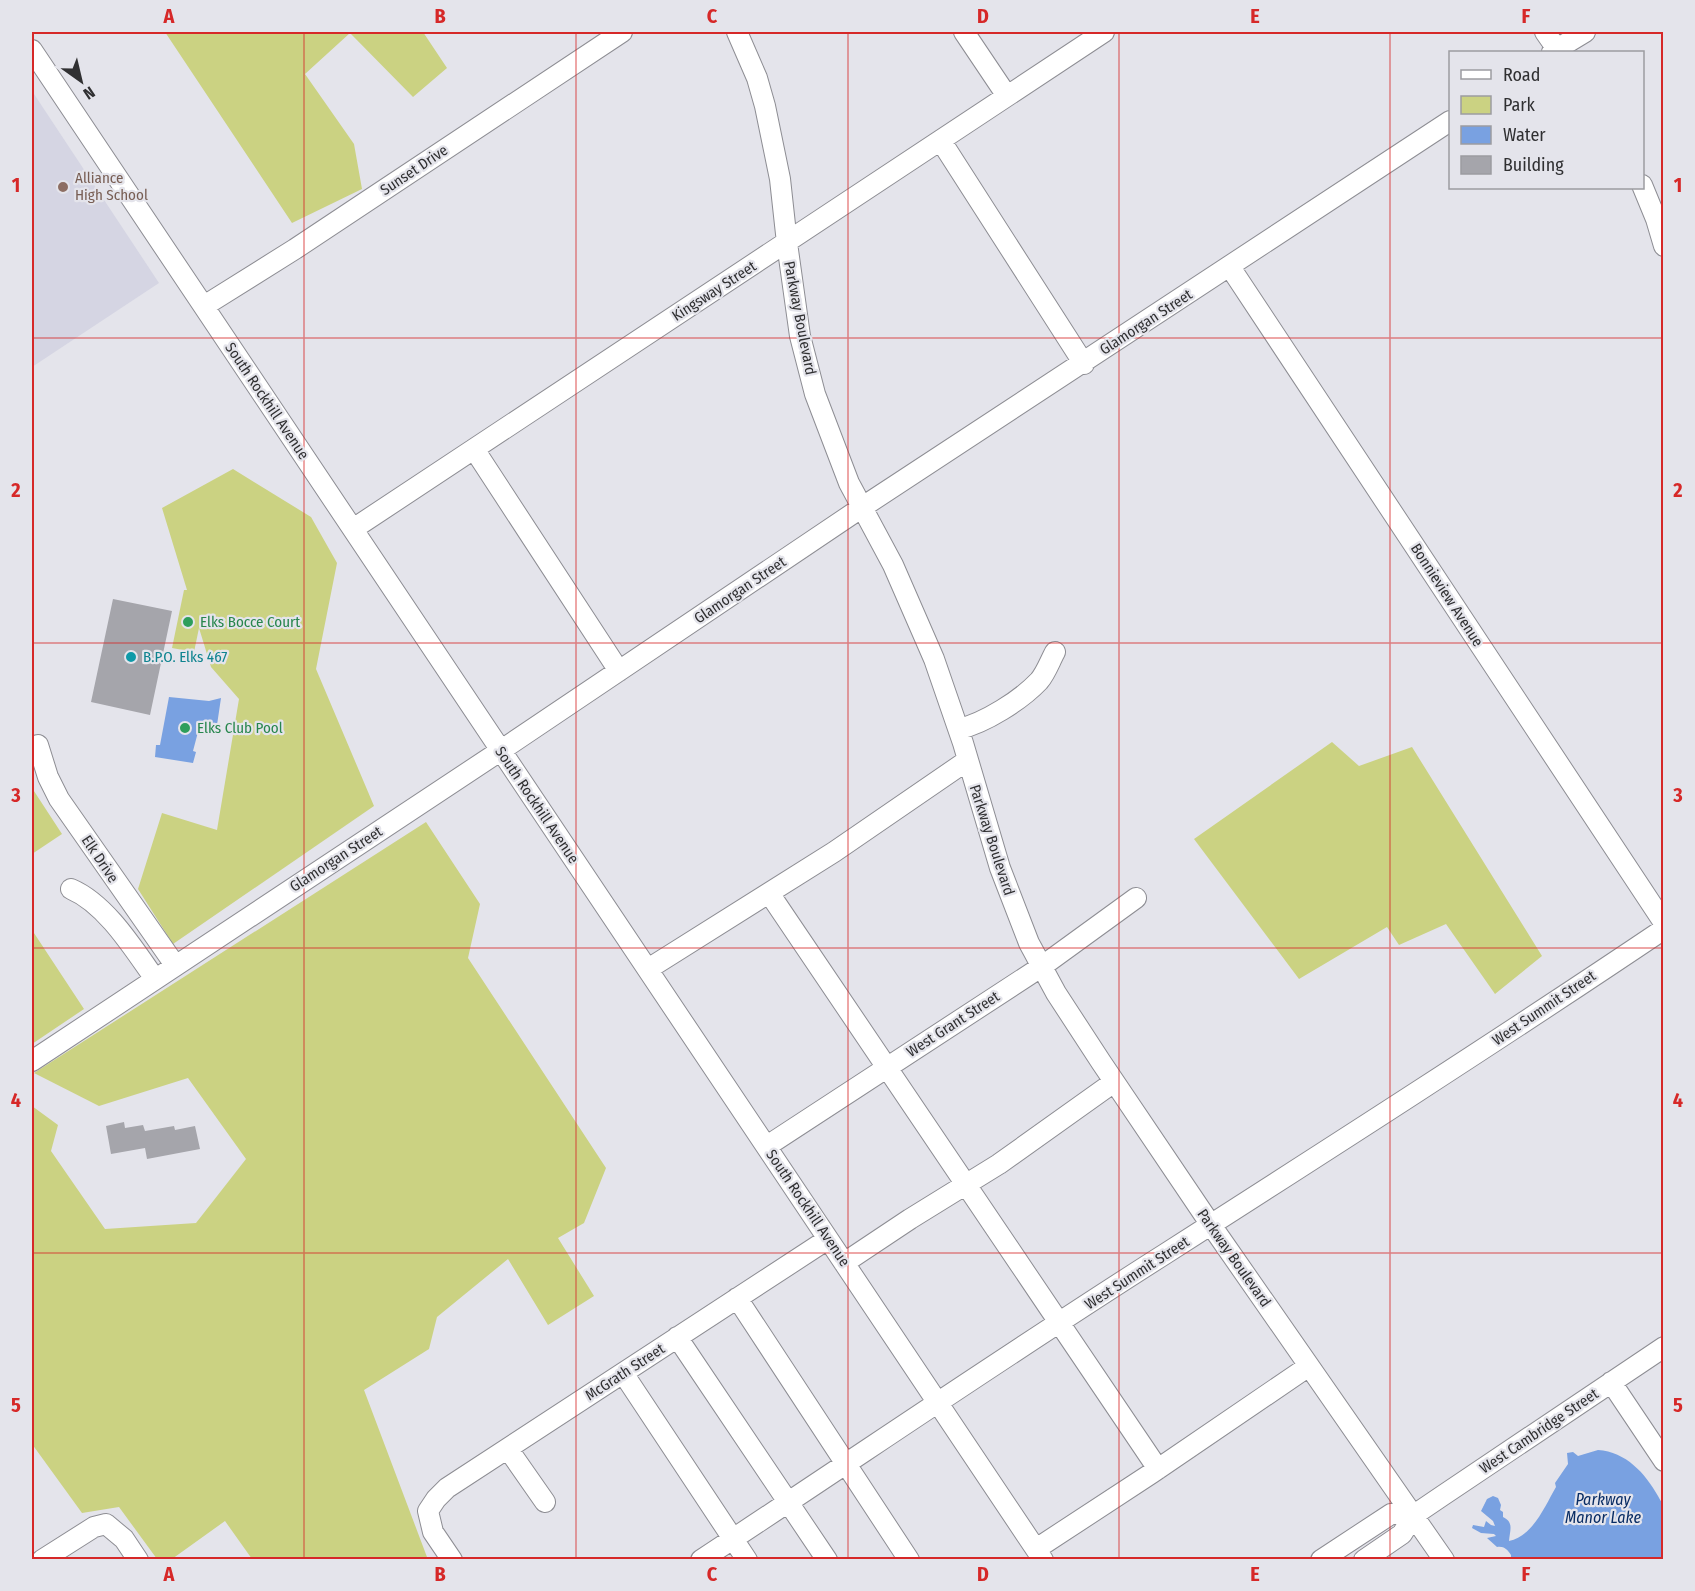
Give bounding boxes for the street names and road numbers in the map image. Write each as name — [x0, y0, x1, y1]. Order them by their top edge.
street label: Sunset Drive — [377, 141, 451, 199]
street label: Kingsway Street — [669, 257, 760, 325]
street label: Parkway Boulevard — [780, 260, 820, 376]
street label: Glamorgan Street — [1096, 285, 1196, 359]
street label: South Rockhill Avenue — [221, 339, 313, 463]
street label: Bonnieview Avenue — [1407, 540, 1487, 650]
street label: Glamorgan Street — [691, 553, 789, 627]
street label: South Rockhill Avenue — [491, 743, 583, 867]
street label: Parkway Boulevard — [966, 782, 1018, 898]
street label: Glamorgan Street — [286, 822, 386, 896]
street label: Elk Drive — [78, 832, 122, 886]
street label: West Summit Street — [1489, 967, 1599, 1049]
street label: West Grant Street — [903, 987, 1003, 1061]
street label: South Rockhill Avenue — [762, 1146, 854, 1270]
street label: Parkway Boulevard — [1194, 1206, 1274, 1310]
street label: West Summit Street — [1081, 1233, 1193, 1313]
street label: McGrath Street — [582, 1340, 668, 1404]
street label: West Cambridge Street — [1476, 1385, 1602, 1477]

